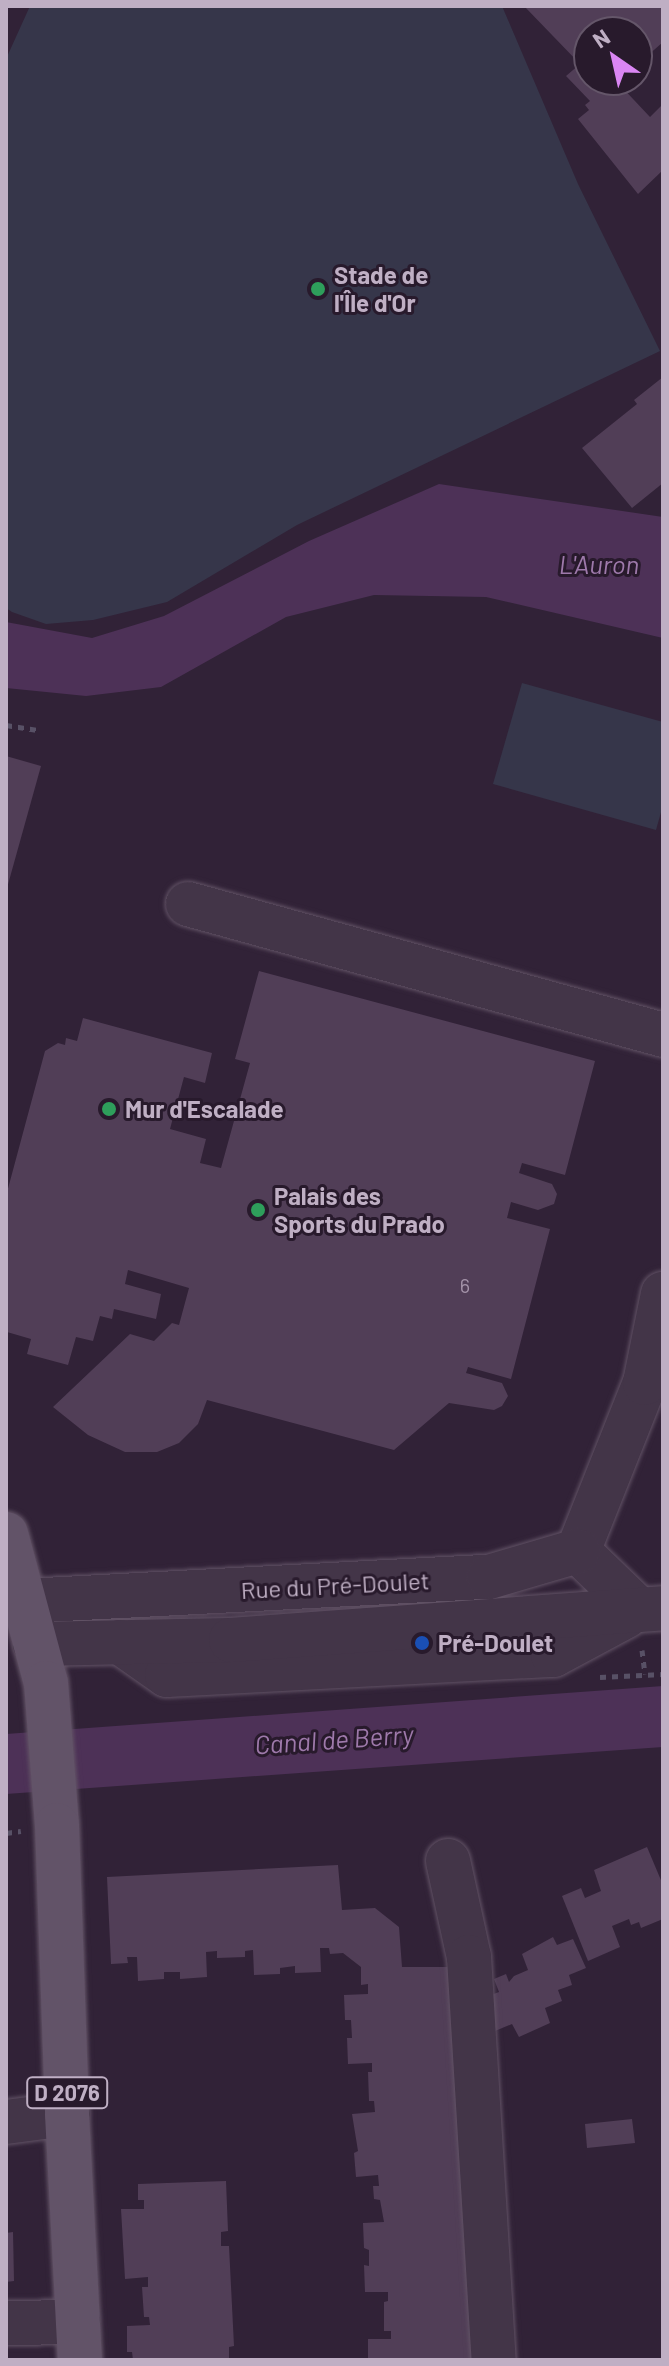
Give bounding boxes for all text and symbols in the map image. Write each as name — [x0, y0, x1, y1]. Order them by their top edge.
north arrow — [573, 16, 653, 96]
text: N — [587, 23, 614, 53]
place label: Stade de l'Île d'Or — [334, 261, 428, 317]
marker: Stade de l'Île d'Or — [309, 280, 327, 298]
water label: L'Auron — [559, 548, 639, 580]
place label: Mur d'Escalade — [125, 1095, 284, 1123]
marker: Mur d'Escalade — [100, 1100, 118, 1118]
place label: Palais des Sports du Prado — [274, 1182, 445, 1238]
marker: Palais des Sports du Prado — [249, 1201, 267, 1219]
house number: 6 — [460, 1273, 470, 1297]
street label: Rue du Pré-Doulet — [240, 1566, 430, 1604]
place label: Pré-Doulet — [438, 1629, 553, 1657]
marker: Pré-Doulet — [413, 1634, 431, 1652]
water label: Canal de Berry — [254, 1718, 414, 1760]
road number: D 2076 — [25, 2075, 109, 2111]

